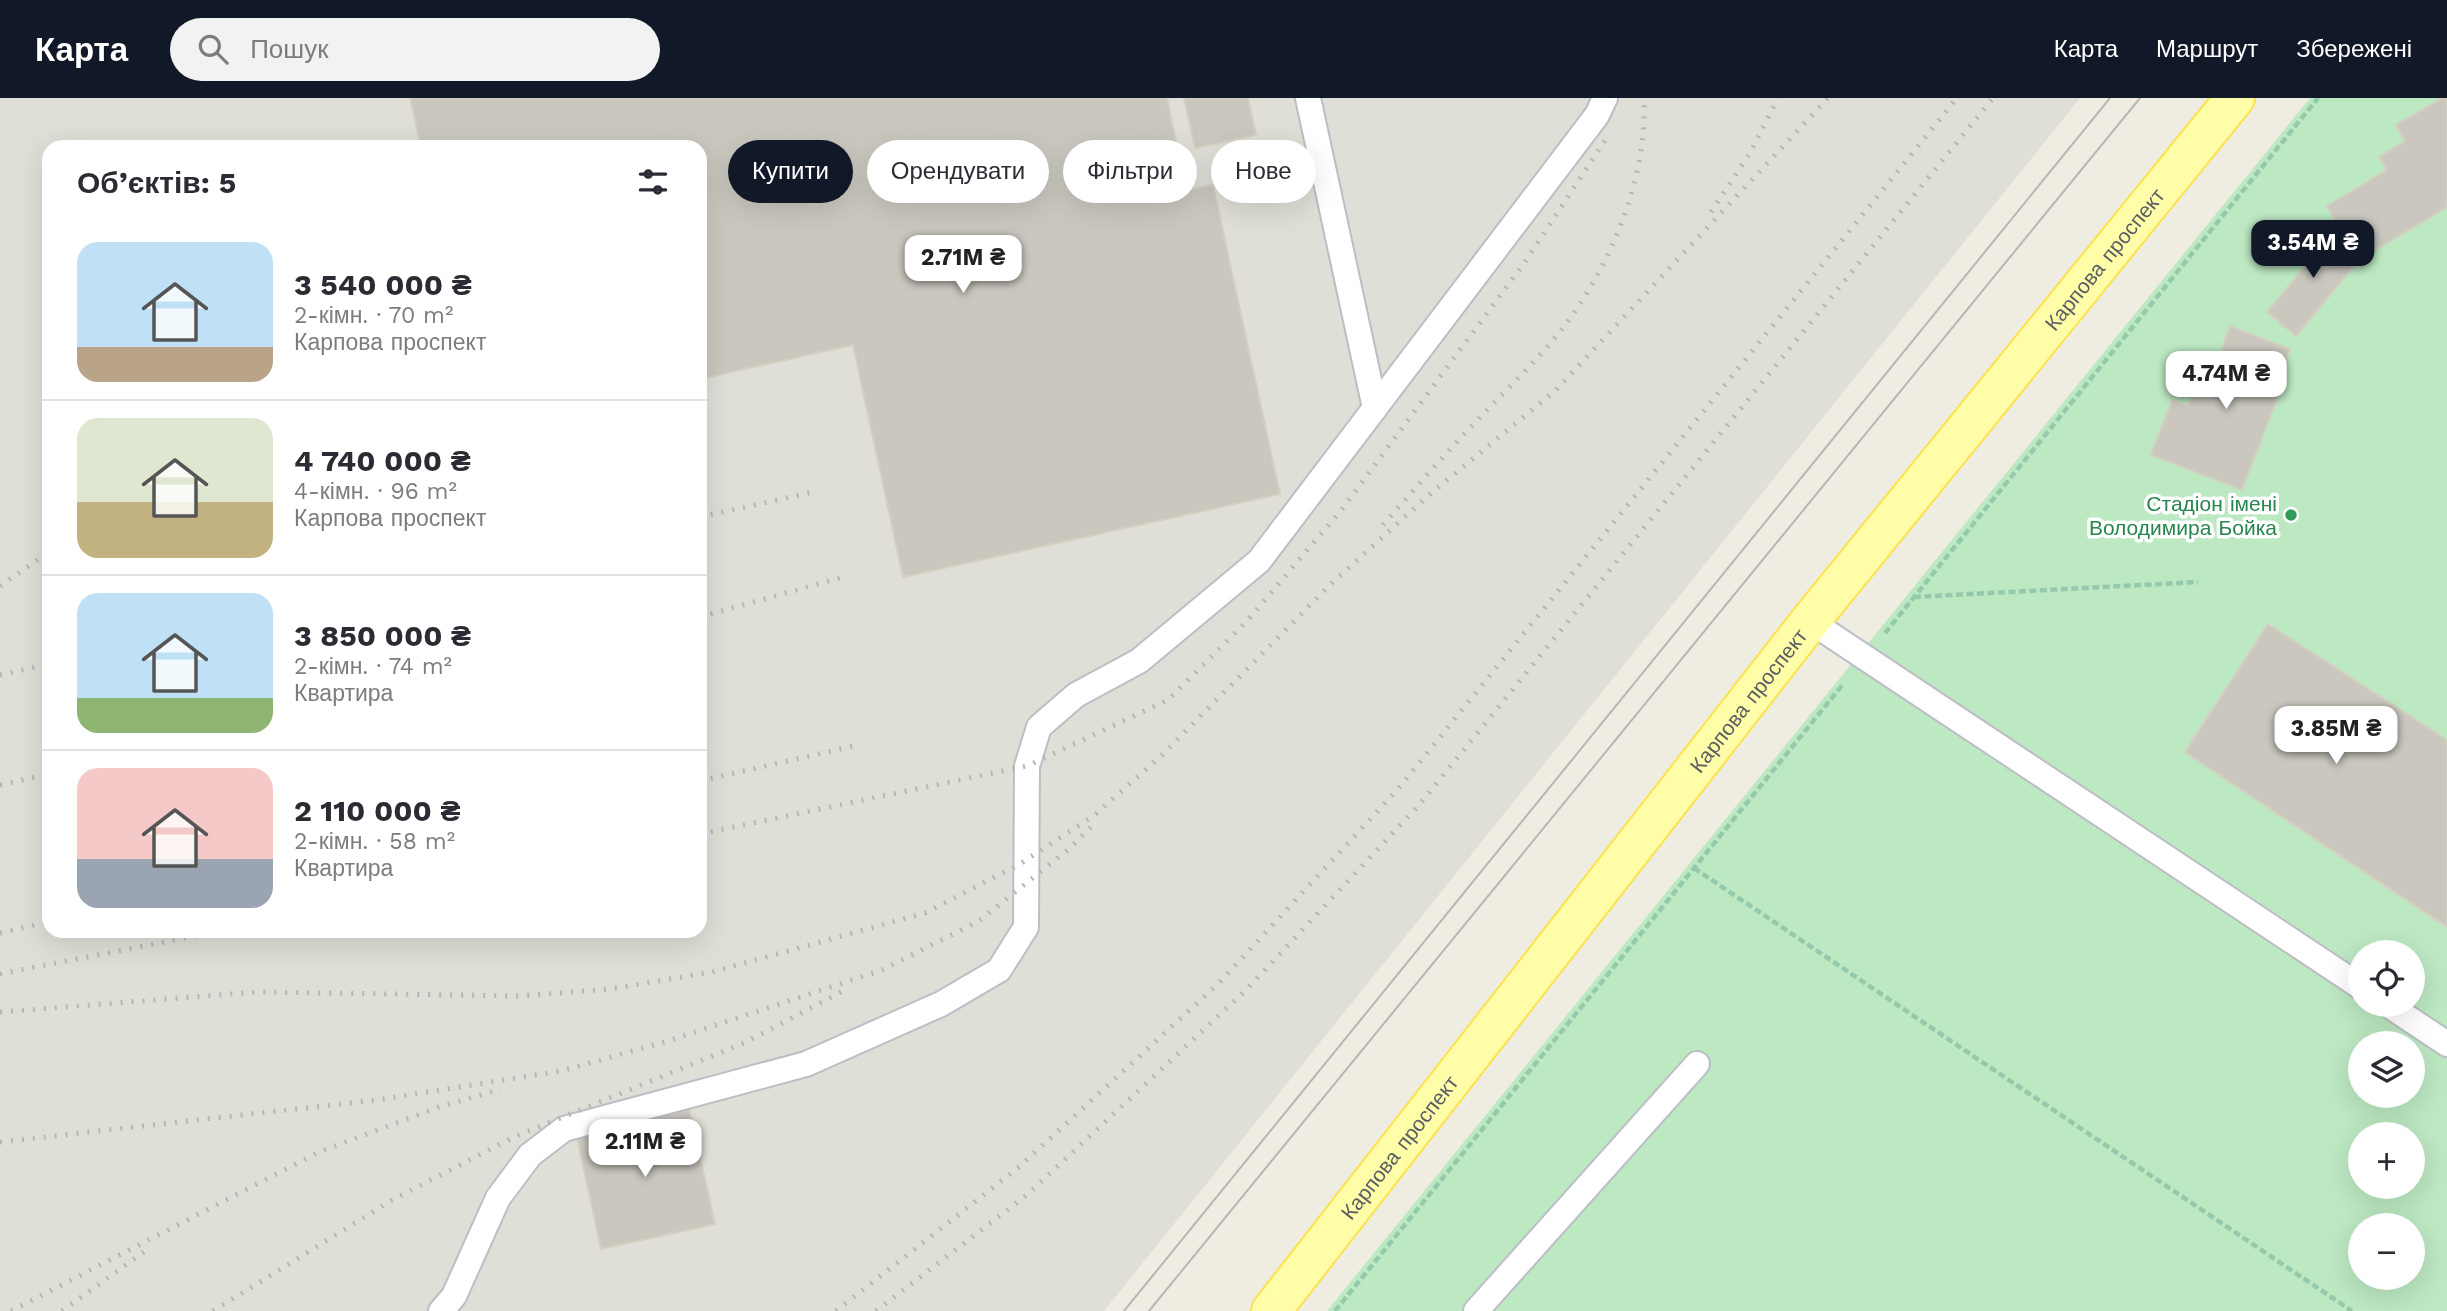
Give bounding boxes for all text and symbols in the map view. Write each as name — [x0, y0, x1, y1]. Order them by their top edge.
search box — [170, 18, 660, 81]
text: Карта — [35, 30, 128, 69]
icon: search — [194, 30, 232, 68]
text: Пошук — [250, 34, 329, 64]
text: Карта — [2054, 35, 2118, 63]
text: Маршрут — [2156, 35, 2258, 63]
text: Збережені — [2296, 35, 2412, 63]
chip: Купити — [728, 140, 853, 203]
chip: Орендувати — [867, 140, 1049, 203]
chip: Фільтри — [1063, 140, 1197, 203]
chip: Нове — [1211, 140, 1316, 203]
icon: filters — [634, 163, 672, 201]
text: Об’єктів: 5 — [77, 165, 236, 200]
street label: Карпова проспект — [2039, 183, 2170, 335]
pin: 3.54M ₴ — [2248, 220, 2378, 280]
text: 3.54M ₴ — [2267, 229, 2359, 256]
pin: 2.71M ₴ — [898, 236, 1028, 295]
text: 2.71M ₴ — [921, 244, 1005, 271]
text: 3 540 000 ₴ — [294, 267, 472, 302]
icon: home — [133, 270, 217, 354]
text: 2-кімн. · 70 m² — [294, 302, 453, 329]
text: Карпова проспект — [294, 329, 486, 356]
pin: 4.74M ₴ — [2161, 352, 2291, 411]
text: 4.74M ₴ — [2182, 360, 2270, 387]
text: 4 740 000 ₴ — [294, 443, 471, 478]
icon: home — [133, 446, 217, 530]
text: 4-кімн. · 96 m² — [294, 478, 457, 505]
place label: Стадіон імені Володимира Бойка — [2089, 491, 2277, 540]
text: Карпова проспект — [294, 505, 486, 532]
marker: Стадіон імені Володимира Бойка — [2283, 507, 2299, 523]
text: 3 850 000 ₴ — [294, 618, 471, 653]
icon: home — [133, 621, 217, 705]
street label: Карпова проспект — [1684, 623, 1812, 777]
text: 2-кімн. · 74 m² — [294, 653, 452, 680]
text: Квартира — [294, 680, 393, 707]
pin: 3.85M ₴ — [2271, 706, 2401, 766]
text: 3.85M ₴ — [2291, 715, 2382, 742]
text: 2 110 000 ₴ — [294, 793, 461, 828]
icon: home — [133, 796, 217, 880]
text: 2-кімн. · 58 m² — [294, 828, 455, 855]
text: Квартира — [294, 855, 393, 882]
map controls — [2348, 940, 2425, 1290]
button: locate — [2348, 940, 2425, 1017]
button: layers — [2348, 1031, 2425, 1108]
street label: Карпова проспект — [1335, 1070, 1463, 1224]
pin: 2.11M ₴ — [580, 1119, 710, 1179]
button: + — [2348, 1122, 2425, 1199]
text: 2.11M ₴ — [605, 1128, 685, 1155]
button: − — [2348, 1213, 2425, 1290]

